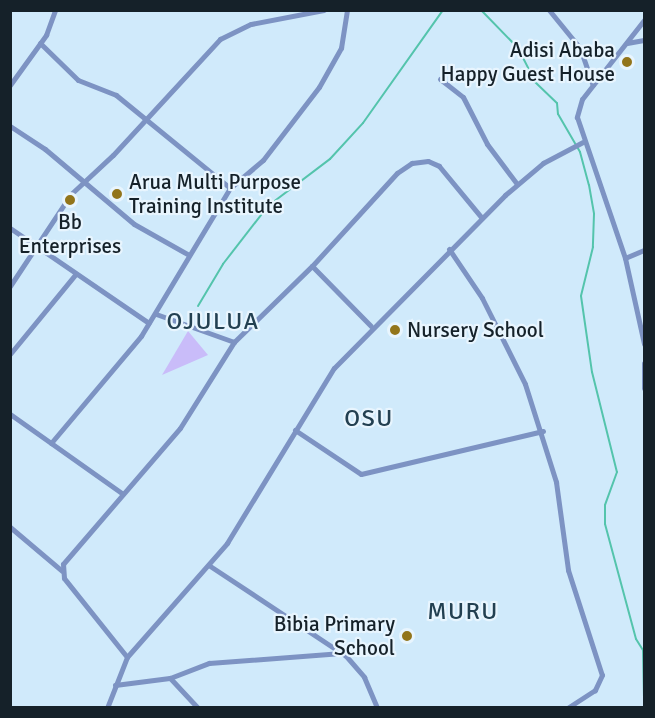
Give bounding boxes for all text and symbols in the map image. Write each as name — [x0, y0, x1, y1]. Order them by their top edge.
place label: Adisi Ababa Happy Guest House — [441, 37, 615, 87]
marker: Adisi Ababa Happy Guest House — [620, 55, 634, 69]
place label: Arua Multi Purpose Training Institute — [129, 169, 301, 219]
marker: Arua Multi Purpose Training Institute — [110, 187, 124, 201]
marker: Bb Enterprises — [63, 193, 77, 207]
place label: Bb Enterprises — [19, 209, 121, 259]
district label: OJULUA — [166, 308, 260, 336]
place label: Nursery School — [407, 317, 544, 343]
marker: Nursery School — [388, 323, 402, 337]
district label: OSU — [344, 405, 394, 433]
district label: MURU — [427, 598, 499, 626]
place label: Bibia Primary School — [274, 611, 395, 661]
marker: Bibia Primary School — [400, 629, 414, 643]

